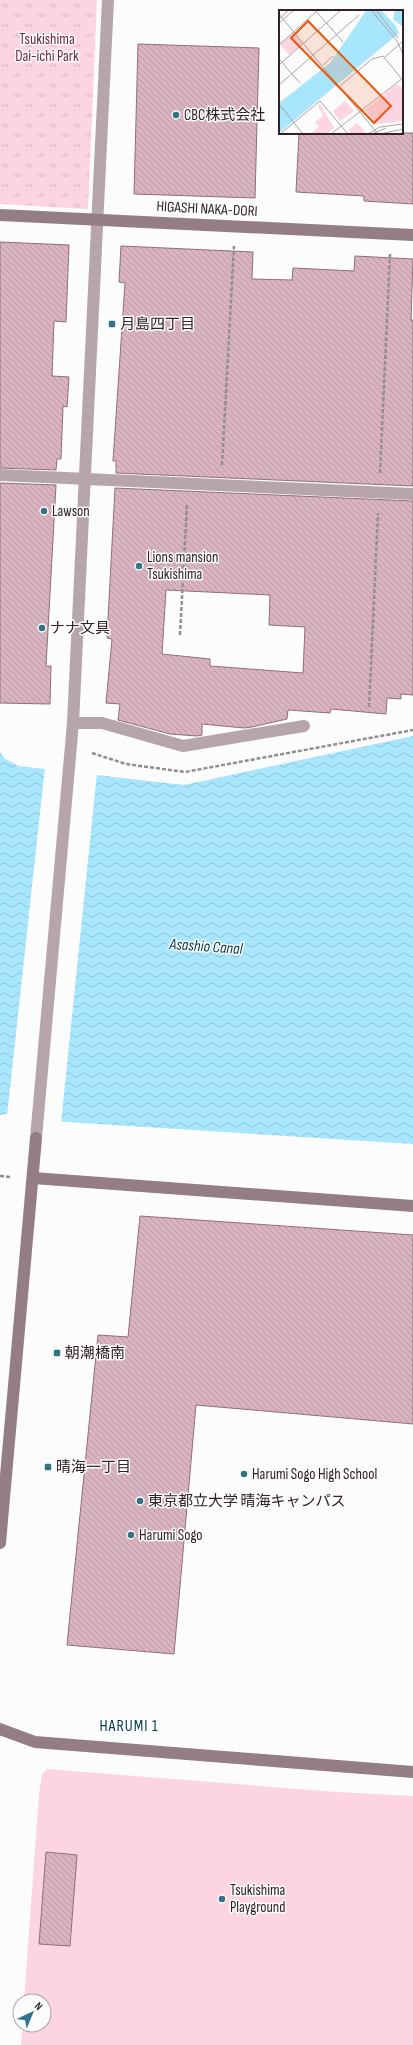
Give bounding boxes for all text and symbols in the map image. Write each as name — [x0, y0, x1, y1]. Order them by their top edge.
inset map — [279, 10, 403, 134]
park label: Tsukishima Dai-ichi Park — [15, 30, 79, 66]
place label: CBC株式会社 — [184, 106, 265, 125]
marker: CBC株式会社 — [171, 110, 181, 120]
street label: HIGASHI NAKA-DORI — [156, 197, 258, 221]
place label: 月島四丁目 — [120, 315, 195, 334]
marker: 月島四丁目 — [107, 319, 117, 329]
place label: Lawson — [52, 502, 90, 521]
marker: Lawson — [39, 506, 49, 516]
place label: Lions mansion Tsukishima — [147, 548, 218, 584]
marker: Lions mansion Tsukishima — [134, 561, 144, 571]
place label: ナナ文具 — [50, 619, 110, 638]
marker: ナナ文具 — [37, 623, 47, 633]
water label: Asashio Canal — [168, 935, 244, 959]
place label: 朝潮橋南 — [65, 1344, 125, 1363]
marker: 朝潮橋南 — [52, 1348, 62, 1358]
place label: 晴海一丁目 — [56, 1458, 131, 1477]
marker: 晴海一丁目 — [43, 1462, 53, 1472]
place label: Harumi Sogo High School — [252, 1465, 377, 1484]
marker: Harumi Sogo High School — [239, 1469, 249, 1479]
place label: 東京都立大学 晴海キャンパス — [148, 1492, 345, 1511]
marker: 東京都立大学 晴海キャンパス — [135, 1496, 145, 1506]
place label: Harumi Sogo — [139, 1526, 203, 1545]
marker: Harumi Sogo — [126, 1530, 136, 1540]
district label: HARUMI 1 — [99, 1717, 159, 1736]
place label: Tsukishima Playground — [230, 1881, 286, 1917]
marker: Tsukishima Playground — [217, 1894, 227, 1904]
north arrow — [12, 1993, 52, 2033]
text: N — [32, 1999, 45, 2013]

